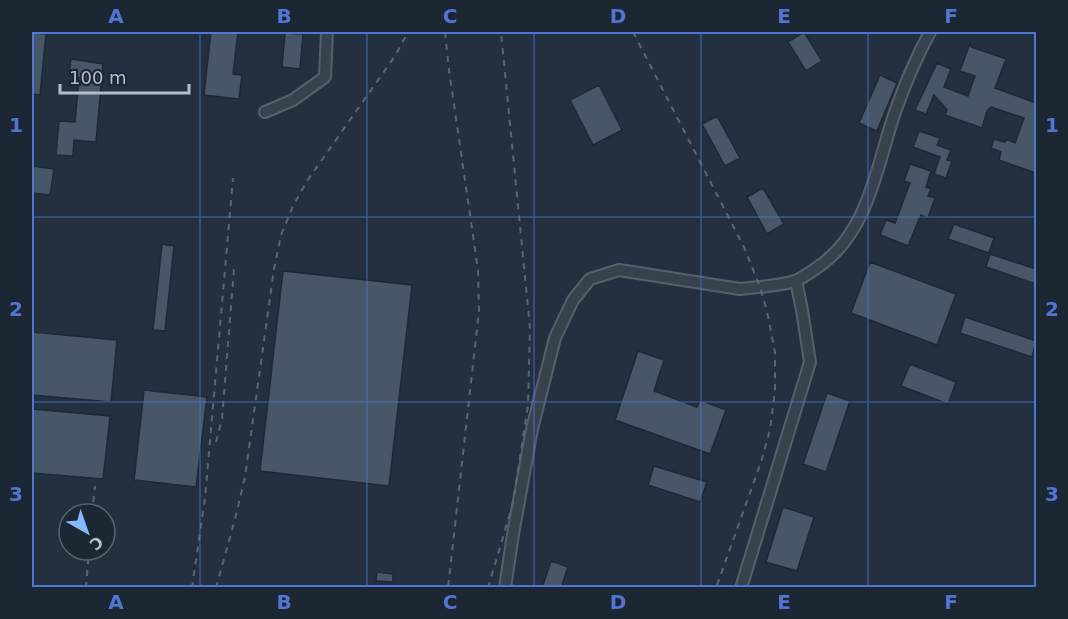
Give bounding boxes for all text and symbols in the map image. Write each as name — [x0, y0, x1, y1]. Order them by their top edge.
text: A — [108, 4, 124, 28]
text: B — [276, 4, 292, 28]
text: C — [443, 4, 457, 28]
text: D — [610, 4, 626, 28]
text: E — [777, 4, 791, 28]
text: F — [944, 4, 958, 28]
scale bar — [60, 57, 189, 95]
text: 100 m — [69, 67, 127, 88]
text: 1 — [9, 113, 23, 137]
text: 1 — [1045, 113, 1059, 137]
text: 2 — [9, 297, 23, 321]
text: 2 — [1045, 297, 1059, 321]
text: 3 — [9, 482, 23, 506]
text: 3 — [1045, 482, 1059, 506]
north arrow — [57, 502, 117, 562]
text: С — [86, 532, 107, 554]
text: A — [108, 590, 124, 614]
text: B — [276, 590, 292, 614]
text: C — [443, 590, 457, 614]
text: D — [610, 590, 626, 614]
text: E — [777, 590, 791, 614]
text: F — [944, 590, 958, 614]

